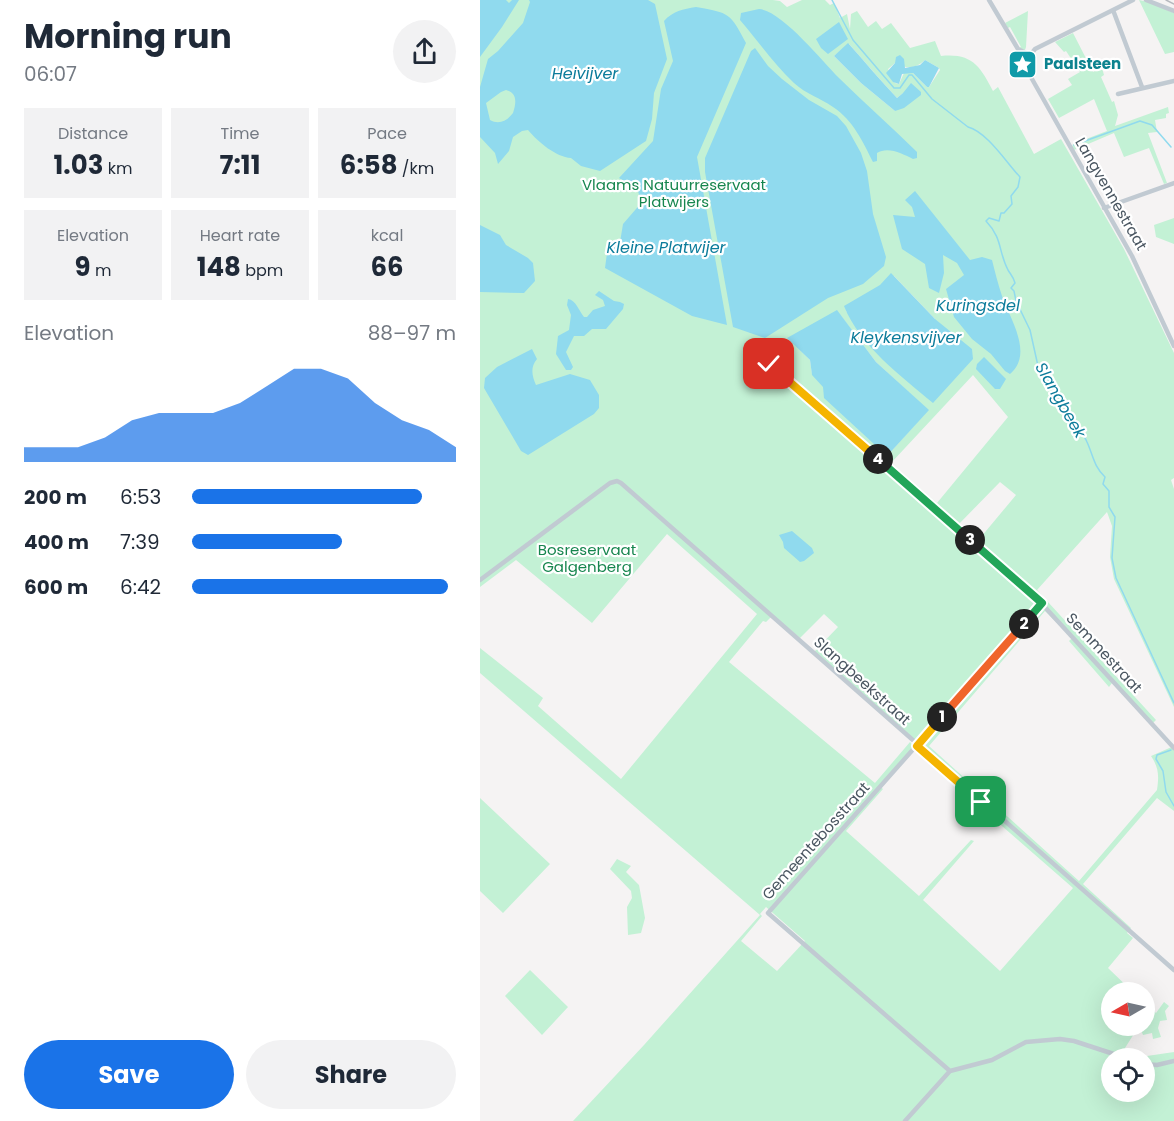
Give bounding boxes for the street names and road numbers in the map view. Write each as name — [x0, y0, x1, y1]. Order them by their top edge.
street label: Langvennestraat — [1071, 133, 1152, 254]
street label: Semmestraat — [1062, 608, 1147, 697]
street label: Slangbeekstraat — [809, 632, 915, 730]
street label: Gemeentebosstraat — [757, 777, 874, 904]

